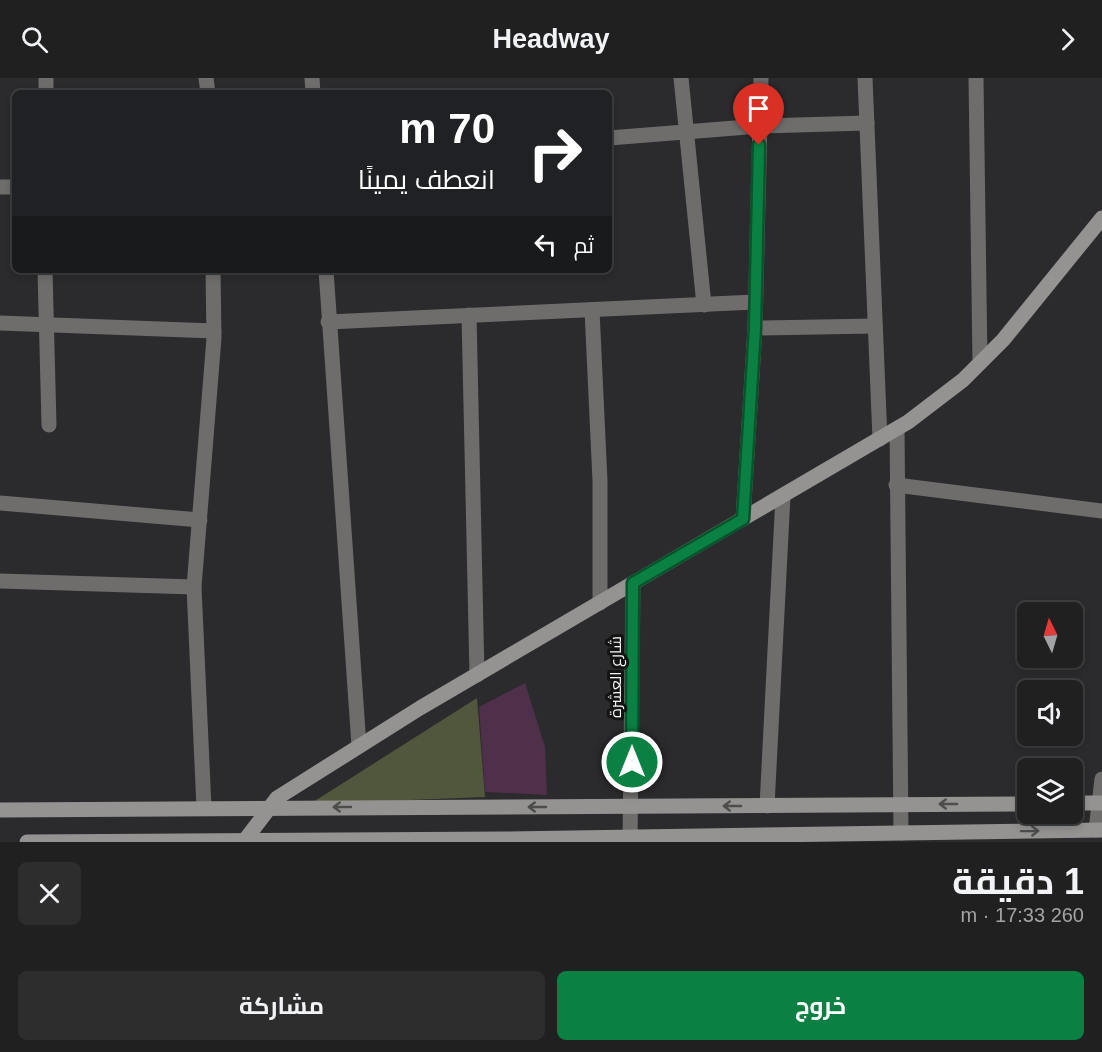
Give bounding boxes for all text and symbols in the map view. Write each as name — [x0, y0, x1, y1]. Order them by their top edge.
icon: search — [18, 23, 51, 56]
icon: forward — [1051, 23, 1084, 56]
text: Headway — [492, 24, 610, 54]
pin — [733, 83, 784, 145]
icon: arrive — [742, 92, 775, 125]
text: 70 m — [399, 105, 495, 152]
icon: right — [516, 114, 594, 192]
text: انعطف يمينًا — [358, 165, 495, 195]
icon: left — [529, 228, 562, 261]
text: ثم — [574, 233, 594, 258]
north arrow — [1017, 602, 1083, 668]
map controls — [1017, 602, 1083, 824]
street label: شارع العشرة — [607, 636, 627, 718]
button: sound — [1017, 680, 1083, 746]
position arrow — [600, 730, 664, 794]
button: layers — [1017, 758, 1083, 824]
one-way arrow — [939, 798, 959, 810]
one-way arrow — [723, 800, 743, 812]
one-way arrow — [333, 801, 353, 813]
one-way arrow — [528, 801, 548, 813]
one-way arrow — [1020, 825, 1040, 837]
text: 1 دقيقة — [952, 861, 1084, 902]
button: close — [18, 862, 81, 925]
text: 260 m · 17:33 — [961, 904, 1084, 926]
button: مشاركة — [18, 971, 545, 1040]
button: خروج — [557, 971, 1084, 1040]

